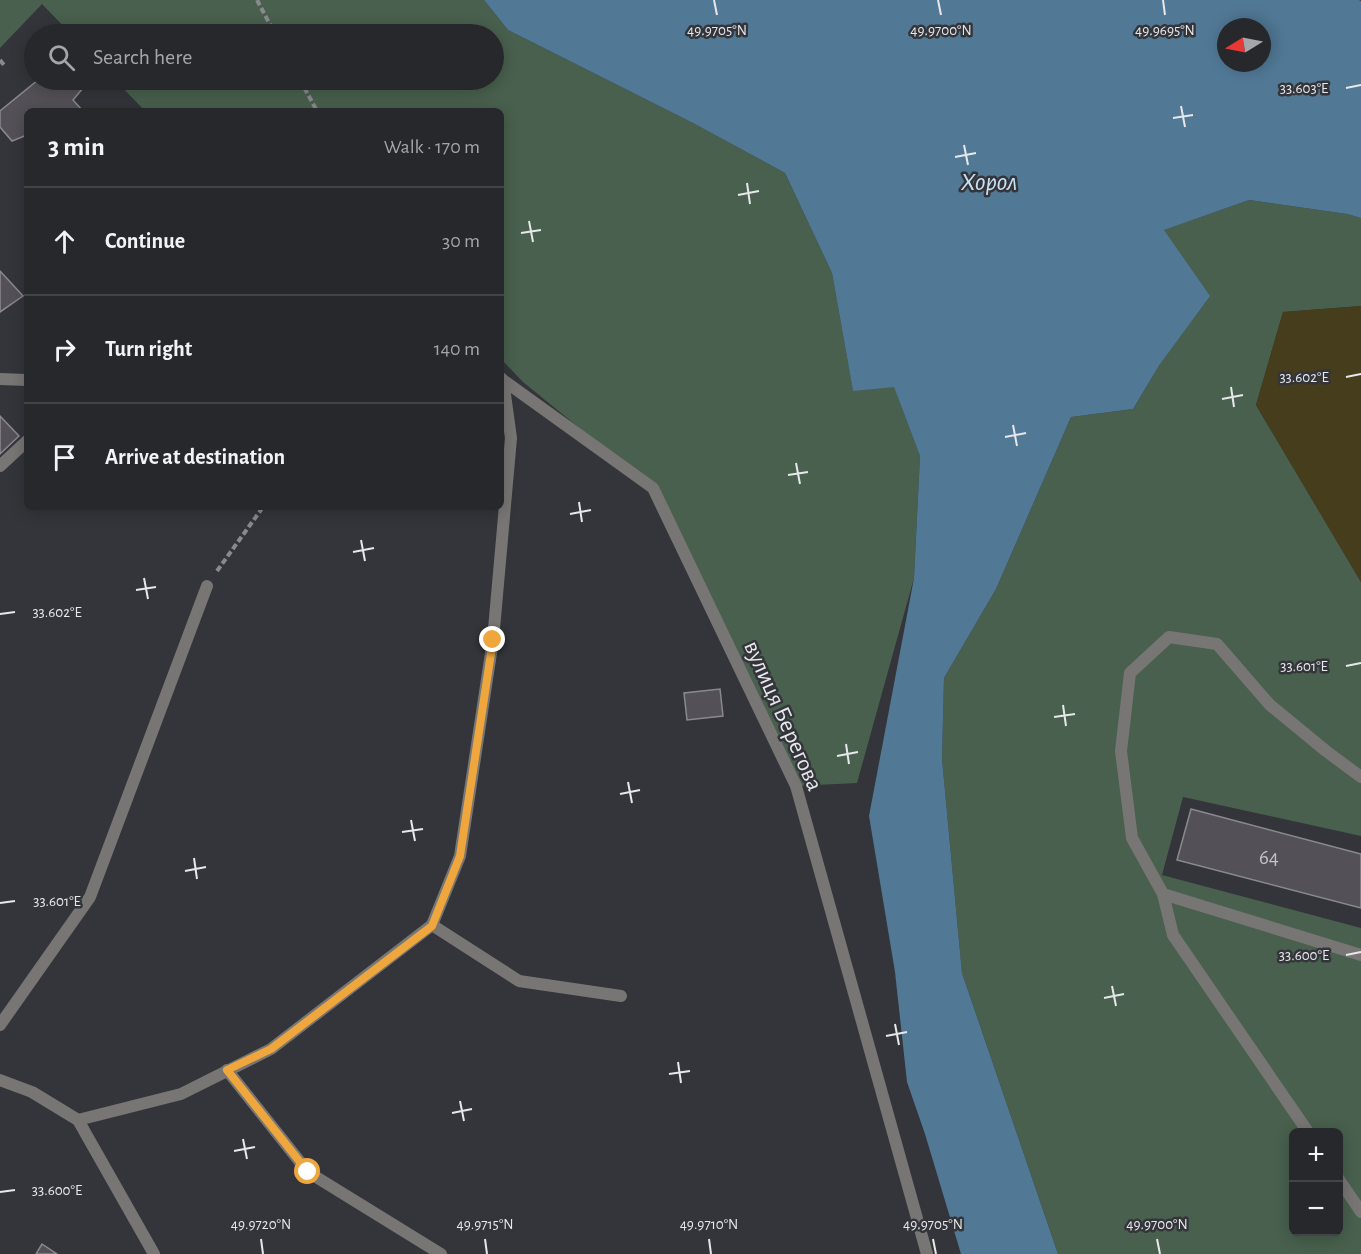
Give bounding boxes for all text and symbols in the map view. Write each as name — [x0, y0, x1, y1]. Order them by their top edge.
north arrow — [1217, 18, 1271, 72]
text: 49.9705°N — [687, 23, 747, 38]
text: 49.9700°N — [910, 23, 972, 38]
text: 49.9695°N — [1135, 23, 1195, 38]
search box — [24, 24, 504, 90]
icon: search — [45, 41, 78, 74]
text: Search here — [93, 46, 192, 68]
text: 33.603°E — [1280, 81, 1328, 96]
text: 3 min — [48, 134, 105, 160]
text: Walk · 170 m — [384, 137, 480, 157]
water label: Хорол — [961, 169, 1017, 195]
icon: ahead — [48, 225, 81, 258]
text: Continue — [105, 230, 185, 252]
text: 30 m — [442, 231, 480, 251]
icon: right — [48, 333, 81, 366]
text: Turn right — [105, 338, 192, 360]
text: 140 m — [434, 339, 480, 359]
text: 33.602°E — [1279, 370, 1329, 385]
icon: arrive — [48, 441, 81, 474]
text: Arrive at destination — [105, 446, 285, 468]
text: 33.602°E — [32, 605, 82, 620]
route end — [479, 626, 505, 652]
street label: вулиця Берегова — [739, 637, 827, 795]
text: 33.601°E — [1280, 659, 1328, 674]
house number: 64 — [1259, 847, 1279, 868]
text: 33.601°E — [33, 894, 81, 909]
text: 33.600°E — [1279, 948, 1329, 963]
map controls — [1289, 1128, 1343, 1236]
button: + — [1289, 1128, 1343, 1182]
route start — [294, 1158, 320, 1184]
button: − — [1289, 1182, 1343, 1236]
text: 33.600°E — [32, 1183, 82, 1198]
text: 49.9720°N — [231, 1217, 291, 1232]
text: 49.9715°N — [456, 1217, 514, 1232]
text: 49.9710°N — [680, 1217, 738, 1232]
text: 49.9705°N — [903, 1217, 963, 1232]
text: 49.9700°N — [1126, 1217, 1188, 1232]

